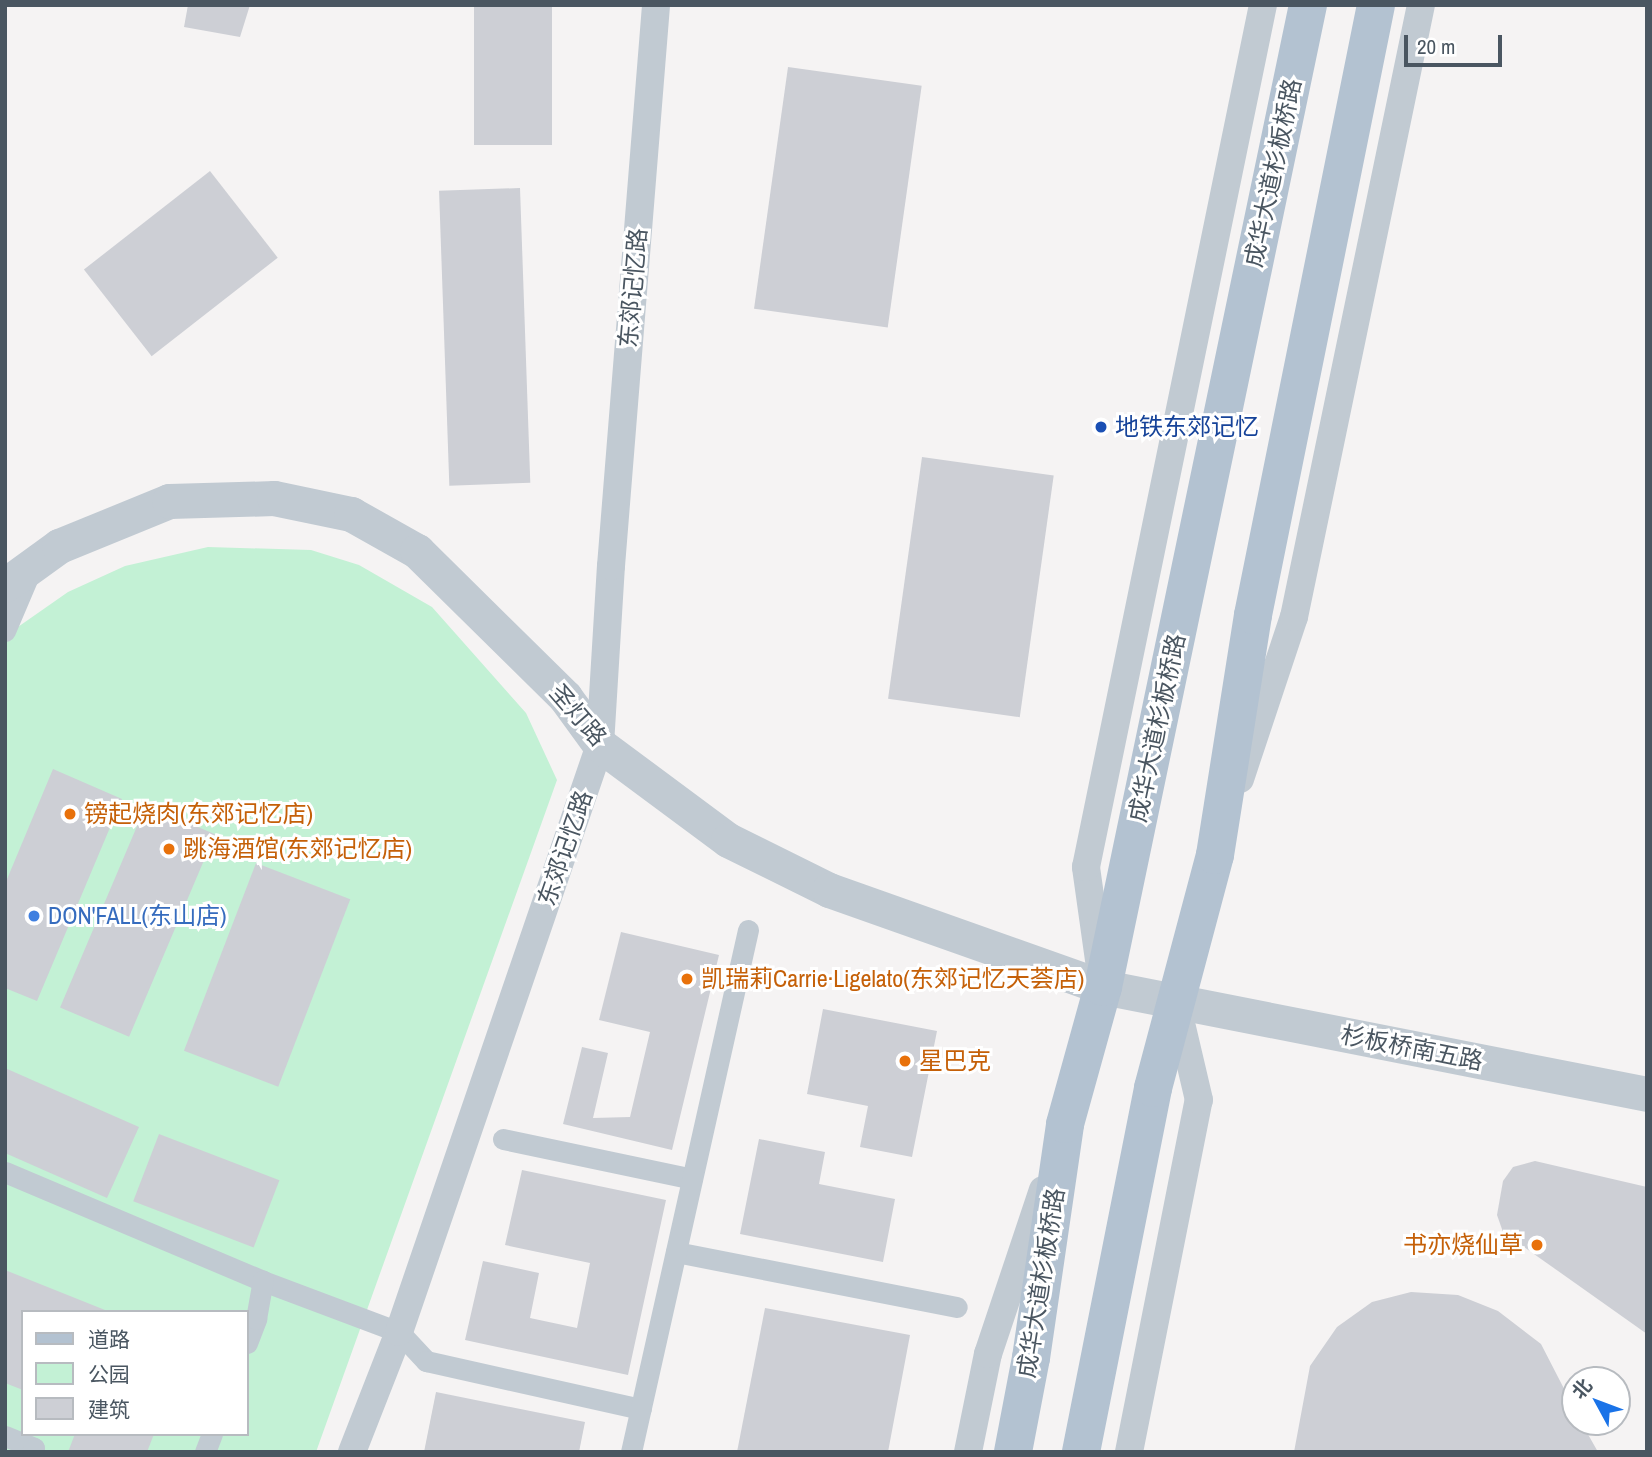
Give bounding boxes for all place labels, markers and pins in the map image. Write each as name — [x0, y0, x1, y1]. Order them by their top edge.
place label: 地铁东郊记忆 — [1115, 413, 1259, 441]
marker: 地铁东郊记忆 — [1093, 419, 1109, 435]
place label: 镑起烧肉(东郊记忆店) — [84, 800, 313, 828]
marker: 镑起烧肉(东郊记忆店) — [62, 806, 78, 822]
place label: 跳海酒馆(东郊记忆店) — [183, 835, 412, 863]
marker: 跳海酒馆(东郊记忆店) — [161, 841, 177, 857]
place label: DON'FALL(东山店) — [48, 902, 227, 930]
marker: DON'FALL(东山店) — [26, 908, 42, 924]
place label: 凯瑞莉Carrie·Ligelato(东郊记忆天荟店) — [701, 965, 1084, 993]
marker: 凯瑞莉Carrie·Ligelato(东郊记忆天荟店) — [679, 971, 695, 987]
place label: 星巴克 — [919, 1047, 991, 1075]
marker: 星巴克 — [897, 1053, 913, 1069]
place label: 书亦烧仙草 — [1403, 1231, 1523, 1259]
marker: 书亦烧仙草 — [1529, 1237, 1545, 1253]

